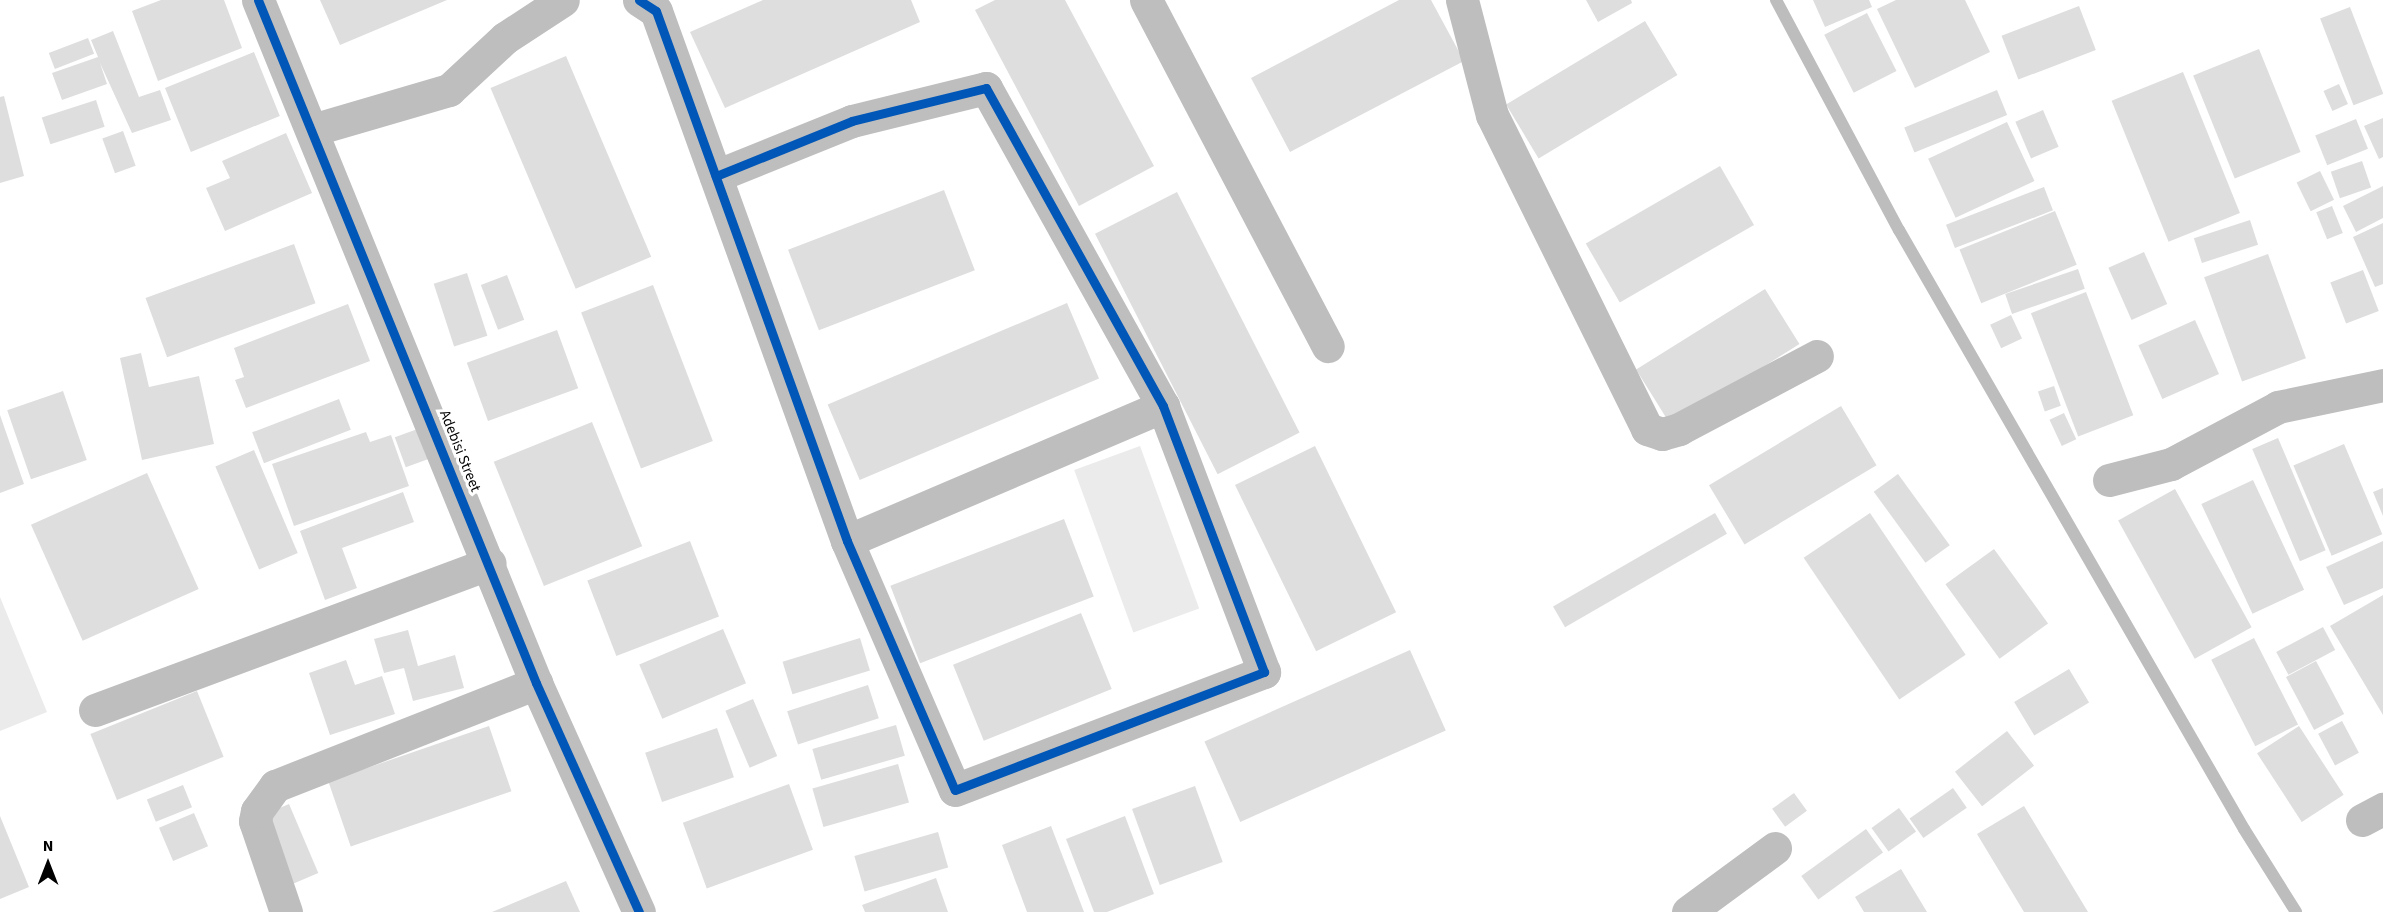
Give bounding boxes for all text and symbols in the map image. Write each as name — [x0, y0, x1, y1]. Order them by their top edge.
street label: Adebisi Street — [435, 408, 485, 494]
north arrow — [18, 834, 78, 894]
text: N — [43, 835, 53, 857]

